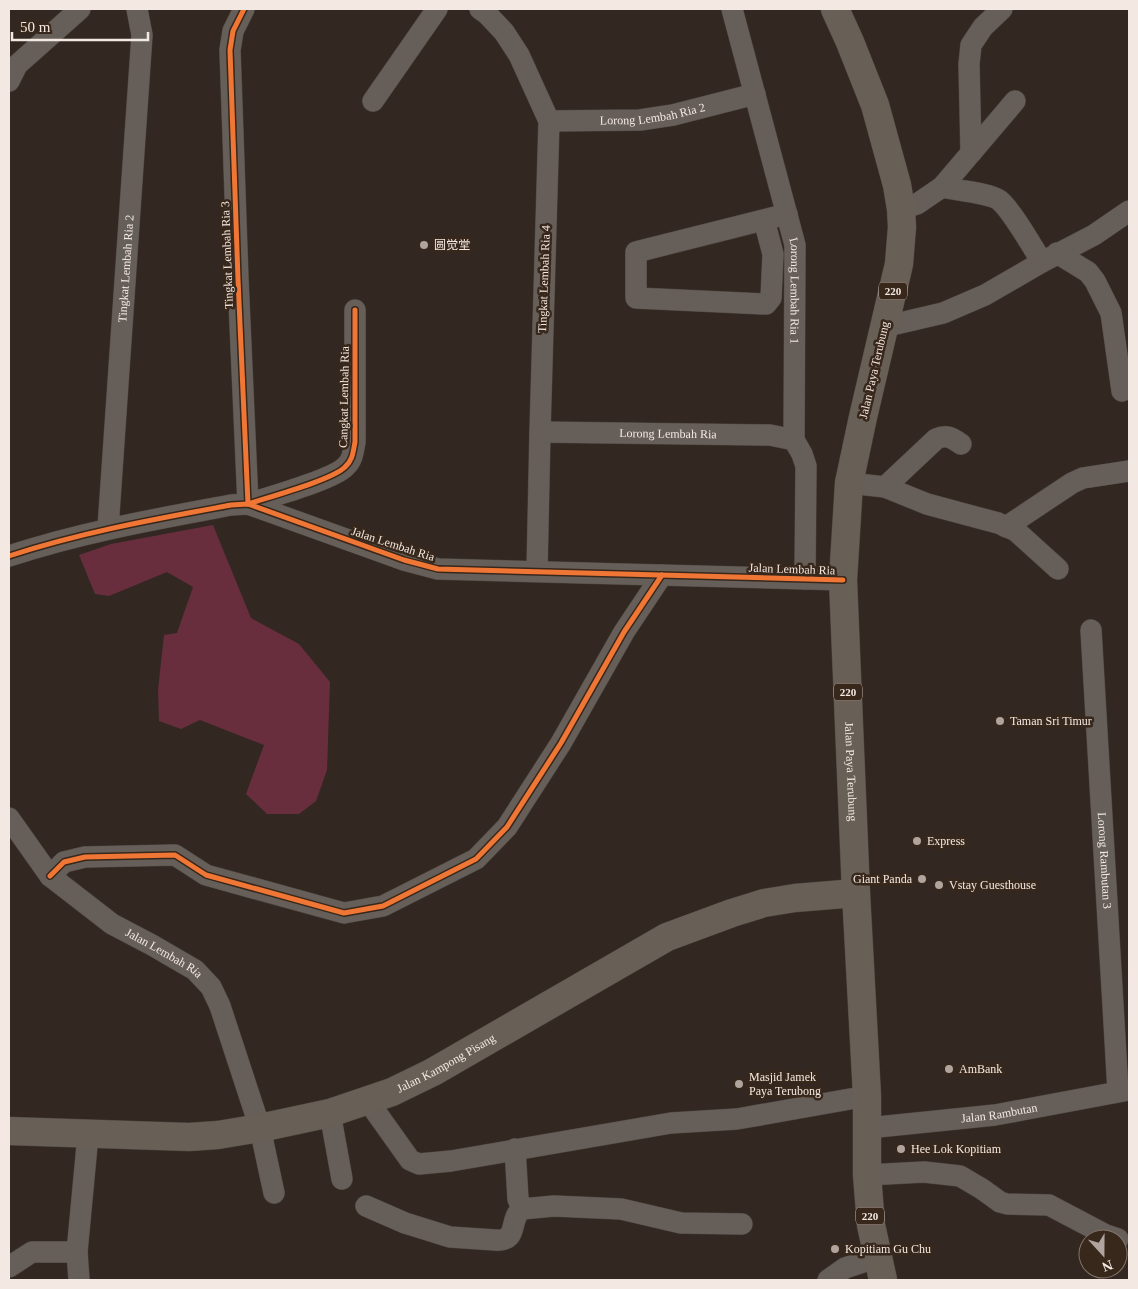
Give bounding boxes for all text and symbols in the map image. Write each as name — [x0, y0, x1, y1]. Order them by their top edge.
scale bar — [12, 10, 149, 42]
text: 50 m — [20, 19, 51, 35]
street label: Lorong Lembah Ria 2 — [600, 100, 707, 127]
street label: Tingkat Lembah Ria 3 — [218, 201, 236, 309]
street label: Tingkat Lembah Ria 2 — [115, 214, 137, 323]
street label: Tingkat Lembah Ria 4 — [535, 225, 553, 333]
street label: Lorong Lembah Ria 1 — [786, 236, 802, 344]
place label: 圆觉堂 — [434, 238, 470, 252]
marker: 圆觉堂 — [418, 239, 430, 251]
road number: 220 — [879, 282, 907, 300]
street label: Jalan Paya Terubung — [856, 320, 892, 420]
street label: Cangkat Lembah Ria — [336, 345, 352, 448]
street label: Lorong Lembah Ria — [619, 426, 717, 441]
street label: Jalan Lembah Ria — [350, 524, 437, 564]
street label: Jalan Lembah Ria — [748, 560, 836, 578]
road number: 220 — [834, 684, 862, 700]
place label: Taman Sri Timur — [1010, 714, 1092, 728]
marker: Taman Sri Timur — [994, 715, 1006, 727]
street label: Jalan Paya Terubung — [842, 721, 860, 822]
street label: Lorong Rambutan 3 — [1095, 812, 1114, 909]
place label: Express — [927, 834, 965, 848]
marker: Express — [911, 835, 923, 847]
place label: Giant Panda — [853, 872, 913, 886]
marker: Giant Panda — [916, 873, 928, 885]
place label: Vstay Guesthouse — [949, 878, 1036, 892]
marker: Vstay Guesthouse — [933, 879, 945, 891]
street label: Jalan Lembah Ria — [123, 925, 206, 981]
street label: Jalan Kampong Pisang — [394, 1031, 498, 1096]
place label: AmBank — [959, 1062, 1002, 1076]
marker: AmBank — [943, 1063, 955, 1075]
place label: Masjid Jamek Paya Terubong — [749, 1070, 821, 1098]
marker: Masjid Jamek Paya Terubong — [733, 1078, 745, 1090]
street label: Jalan Rambutan — [960, 1100, 1038, 1125]
place label: Hee Lok Kopitiam — [911, 1142, 1002, 1156]
marker: Hee Lok Kopitiam — [895, 1143, 907, 1155]
road number: 220 — [856, 1208, 884, 1224]
north arrow — [1078, 1229, 1128, 1279]
place label: Kopitiam Gu Chu — [845, 1242, 931, 1256]
marker: Kopitiam Gu Chu — [829, 1243, 841, 1255]
text: N — [1100, 1257, 1115, 1274]

